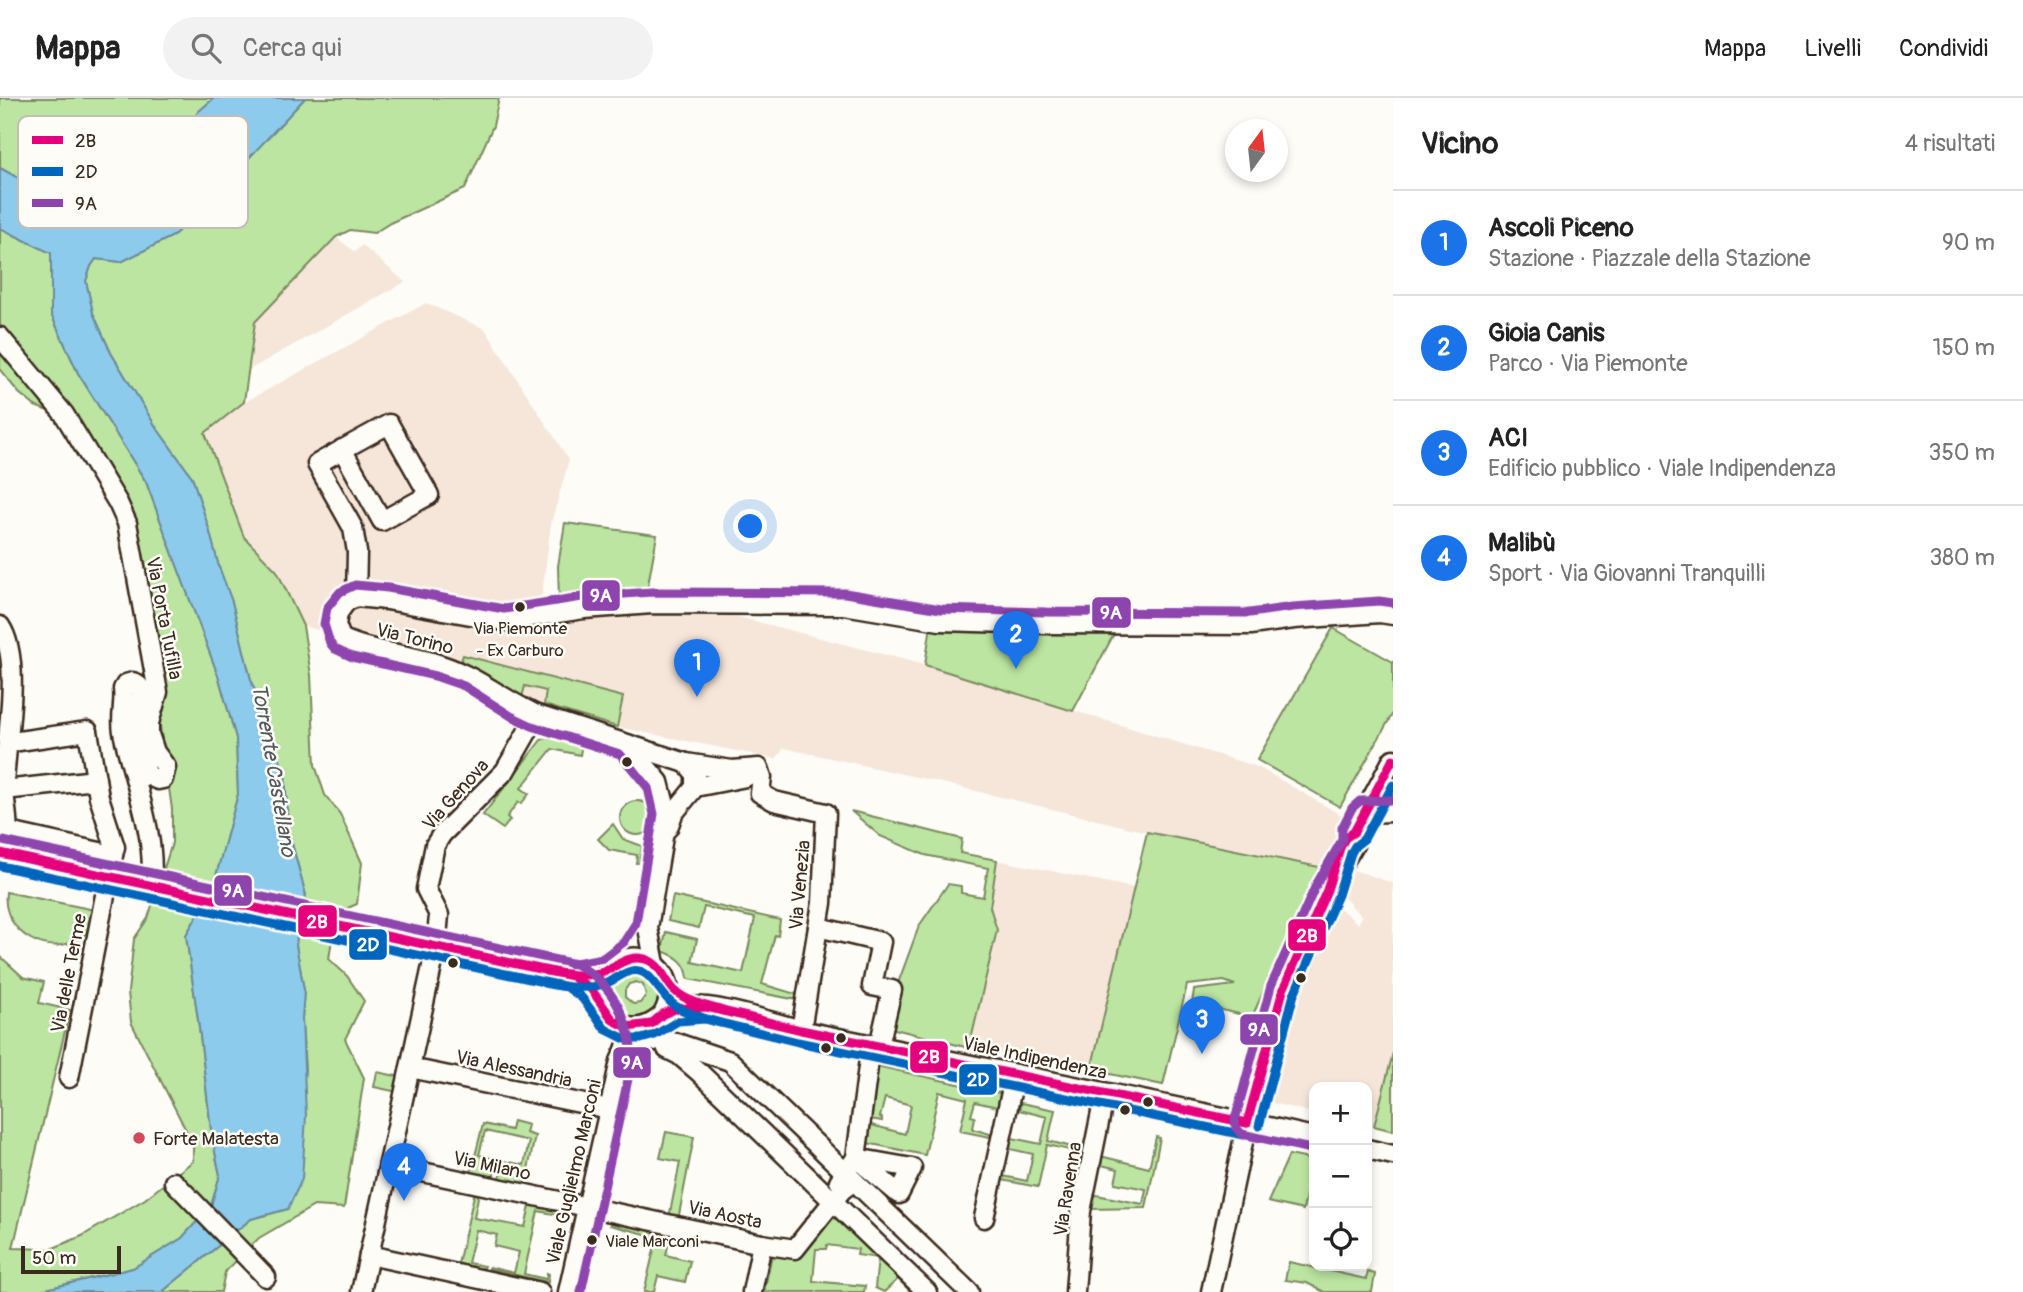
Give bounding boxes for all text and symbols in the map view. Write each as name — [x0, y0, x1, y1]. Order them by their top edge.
search box — [163, 17, 653, 80]
text: Mappa — [35, 28, 121, 69]
icon: search — [187, 29, 225, 67]
text: Cerca qui — [243, 32, 342, 64]
text: Mappa — [1704, 34, 1766, 63]
text: Livelli — [1804, 34, 1861, 63]
text: Condividi — [1899, 34, 1988, 63]
legend — [18, 116, 248, 228]
north arrow — [1225, 119, 1288, 182]
text: Vicino — [1421, 125, 1498, 162]
text: 2B — [75, 129, 96, 153]
text: 4 risultati — [1905, 129, 1995, 158]
text: 2D — [75, 160, 98, 184]
text: 9A — [75, 192, 97, 216]
text: Ascoli Piceno — [1488, 212, 1634, 244]
text: 1 — [1440, 228, 1449, 257]
text: 90 m — [1942, 228, 1995, 257]
text: Stazione · Piazzale della Stazione — [1488, 244, 1811, 273]
text: Gioia Canis — [1488, 317, 1605, 349]
text: 2 — [1438, 333, 1450, 362]
text: 150 m — [1932, 333, 1995, 362]
text: Parco · Via Piemonte — [1488, 349, 1688, 378]
text: ACI — [1488, 422, 1528, 454]
text: 3 — [1438, 438, 1450, 467]
text: 350 m — [1929, 438, 1995, 467]
text: Edificio pubblico · Viale Indipendenza — [1488, 454, 1836, 483]
your location — [733, 509, 767, 543]
text: Malibù — [1488, 527, 1556, 559]
text: 4 — [1437, 543, 1451, 572]
text: 380 m — [1929, 543, 1995, 572]
street label: Via Porta Tufilla — [140, 555, 188, 682]
text: Sport · Via Giovanni Tranquilli — [1488, 559, 1765, 588]
line badge: 9A — [581, 579, 621, 612]
text: 9A — [590, 584, 613, 608]
line badge: 9A — [1091, 596, 1132, 629]
marker: Via Piemonte - Ex Carburo — [513, 600, 527, 614]
text: 9A — [1100, 601, 1123, 625]
pin: 2 — [993, 611, 1039, 669]
street label: Via Torino — [374, 618, 456, 660]
place label: Via Piemonte - Ex Carburo — [473, 618, 568, 661]
pin: 1 — [674, 639, 720, 697]
water label: Torrente Castellano — [245, 681, 302, 860]
street label: Via Genova — [417, 754, 494, 835]
unlabelled marker — [620, 755, 634, 769]
street label: Via Venezia — [784, 839, 816, 931]
line badge: 9A — [213, 874, 253, 907]
text: 9A — [222, 879, 245, 903]
line badge: 2B — [297, 904, 338, 938]
text: 2B — [306, 910, 328, 934]
street label: Via delle Terme — [46, 911, 92, 1035]
line badge: 2B — [1287, 918, 1327, 952]
text: 2B — [1296, 924, 1318, 948]
line badge: 2D — [348, 928, 388, 961]
text: 2D — [357, 933, 379, 957]
unlabelled marker — [446, 956, 460, 970]
unlabelled marker — [1294, 971, 1308, 985]
pin: 3 — [1179, 996, 1225, 1054]
line badge: 9A — [1239, 1013, 1279, 1046]
text: 9A — [1248, 1018, 1271, 1042]
unlabelled marker — [834, 1031, 848, 1045]
street label: Viale Indipendenza — [960, 1031, 1109, 1085]
line badge: 2B — [909, 1040, 949, 1074]
unlabelled marker — [819, 1041, 833, 1055]
street label: Via Alessandria — [453, 1045, 574, 1093]
text: 2B — [918, 1045, 940, 1069]
line badge: 9A — [612, 1046, 652, 1079]
text: 9A — [621, 1051, 644, 1075]
line badge: 2D — [958, 1063, 998, 1096]
text: 2D — [967, 1068, 989, 1092]
street label: Viale Guglielmo Marconi — [541, 1077, 607, 1267]
map controls — [1309, 1082, 1372, 1271]
button: + — [1309, 1082, 1372, 1145]
unlabelled marker — [1141, 1095, 1155, 1109]
unlabelled marker — [1118, 1103, 1132, 1117]
place label: Forte Malatesta — [153, 1127, 279, 1151]
marker: Forte Malatesta — [131, 1130, 147, 1146]
street label: Via Ravenna — [1049, 1140, 1087, 1238]
pin: 4 — [381, 1143, 427, 1201]
button: − — [1309, 1145, 1372, 1208]
street label: Via Milano — [451, 1146, 533, 1186]
street label: Via Aosta — [685, 1195, 764, 1235]
button: locate — [1309, 1208, 1372, 1271]
place label: Viale Marconi — [605, 1231, 699, 1252]
marker: Viale Marconi — [585, 1233, 599, 1247]
scale bar — [21, 1243, 121, 1275]
text: 50 m — [32, 1246, 76, 1270]

